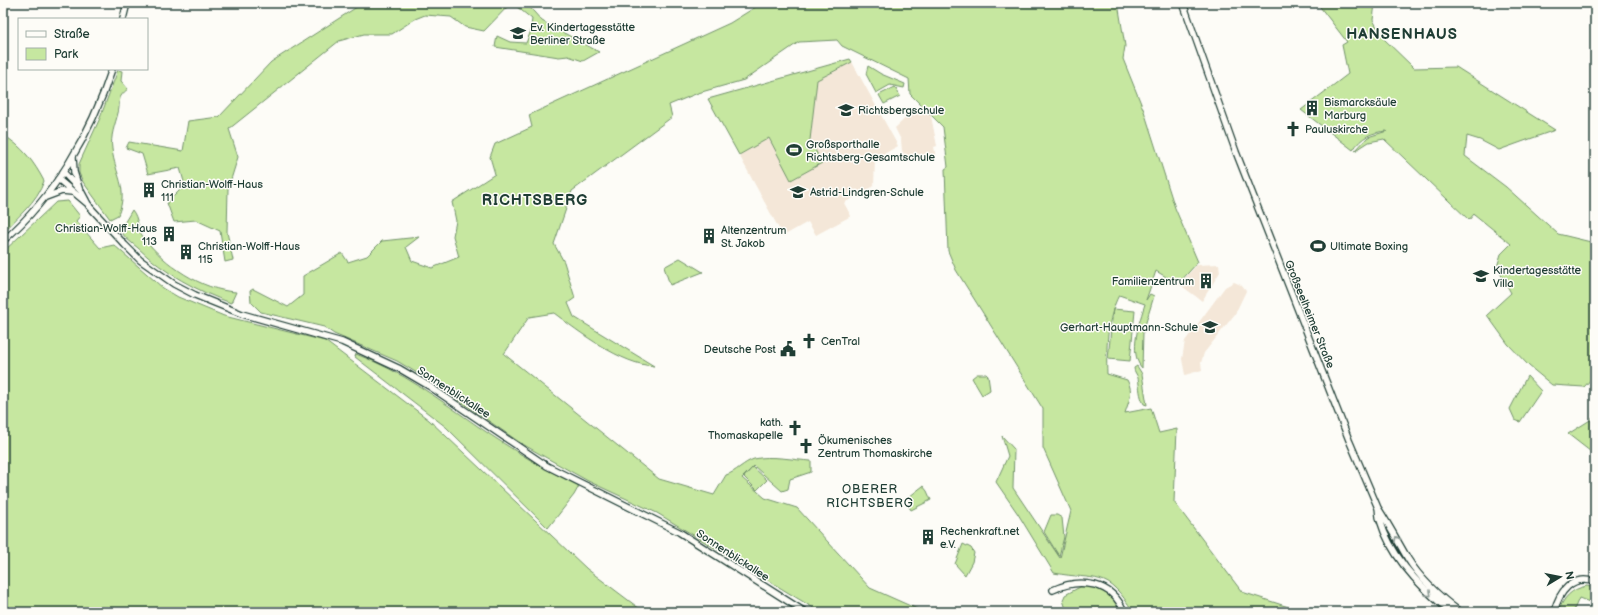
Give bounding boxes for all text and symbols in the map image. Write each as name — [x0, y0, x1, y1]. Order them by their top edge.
legend — [18, 18, 148, 70]
place label: Ev. Kindertagesstätte Berliner Straße — [530, 21, 635, 47]
school or university icon: Ev. Kindertagesstätte Berliner Straße — [509, 24, 527, 42]
district label: HANSENHAUS — [1346, 25, 1458, 44]
text: Straße — [54, 27, 90, 42]
text: Park — [54, 47, 78, 62]
place label: Bismarcksäule Marburg — [1324, 96, 1397, 122]
building icon: Bismarcksäule Marburg — [1303, 99, 1321, 117]
school or university icon: Richtsbergschule — [837, 101, 855, 119]
place label: Richtsbergschule — [858, 104, 945, 117]
church icon: Pauluskirche — [1284, 120, 1302, 138]
place label: Pauluskirche — [1305, 123, 1369, 136]
place label: Großsporthalle Richtsberg-Gesamtschule — [806, 138, 936, 164]
sports icon: Großsporthalle Richtsberg-Gesamtschule — [785, 141, 803, 159]
place label: Christian-Wolff-Haus 111 — [161, 178, 263, 204]
building icon: Christian-Wolff-Haus 111 — [140, 181, 158, 199]
school or university icon: Astrid-Lindgren-Schule — [789, 183, 807, 201]
place label: Astrid-Lindgren-Schule — [810, 186, 924, 199]
district label: RICHTSBERG — [482, 191, 588, 210]
place label: Christian-Wolff-Haus 113 — [55, 222, 158, 248]
place label: Altenzentrum St. Jakob — [721, 224, 786, 250]
building icon: Christian-Wolff-Haus 113 — [160, 225, 178, 243]
building icon: Altenzentrum St. Jakob — [700, 227, 718, 245]
sports icon: Ultimate Boxing — [1309, 237, 1327, 255]
place label: Christian-Wolff-Haus 115 — [198, 240, 300, 266]
place label: Ultimate Boxing — [1330, 240, 1408, 253]
building icon: Christian-Wolff-Haus 115 — [177, 243, 195, 261]
street label: Großseelheimer Straße — [1282, 258, 1337, 371]
place label: Kindertagesstätte Villa — [1493, 264, 1582, 290]
school or university icon: Kindertagesstätte Villa — [1472, 267, 1490, 285]
building icon: Familienzentrum — [1197, 272, 1215, 290]
place label: Familienzentrum — [1112, 275, 1194, 288]
school or university icon: Gerhart-Hauptmann-Schule — [1201, 318, 1219, 336]
place label: Gerhart-Hauptmann-Schule — [1060, 321, 1198, 334]
church icon: CenTral — [800, 332, 818, 350]
place label: CenTral — [821, 335, 860, 348]
public building icon: Deutsche Post — [779, 340, 797, 358]
place label: Deutsche Post — [704, 343, 777, 356]
street label: Sonnenblickallee — [415, 364, 493, 421]
place label: kath. Thomaskapelle — [708, 416, 783, 442]
church icon: kath. Thomaskapelle — [786, 419, 804, 437]
place label: Ökumenisches Zentrum Thomaskirche — [817, 433, 933, 460]
church icon: Ökumenisches Zentrum Thomaskirche — [797, 437, 815, 455]
district label: OBERER RICHTSBERG — [826, 482, 914, 511]
place label: Rechenkraft.net e.V. — [940, 525, 1020, 551]
street label: Sonnenblickallee — [694, 527, 772, 584]
building icon: Rechenkraft.net e.V. — [919, 528, 937, 546]
one-way arrow — [1394, 535, 1401, 543]
north arrow — [1540, 557, 1580, 597]
text: N — [1562, 570, 1576, 581]
one-way arrow — [1424, 589, 1432, 596]

